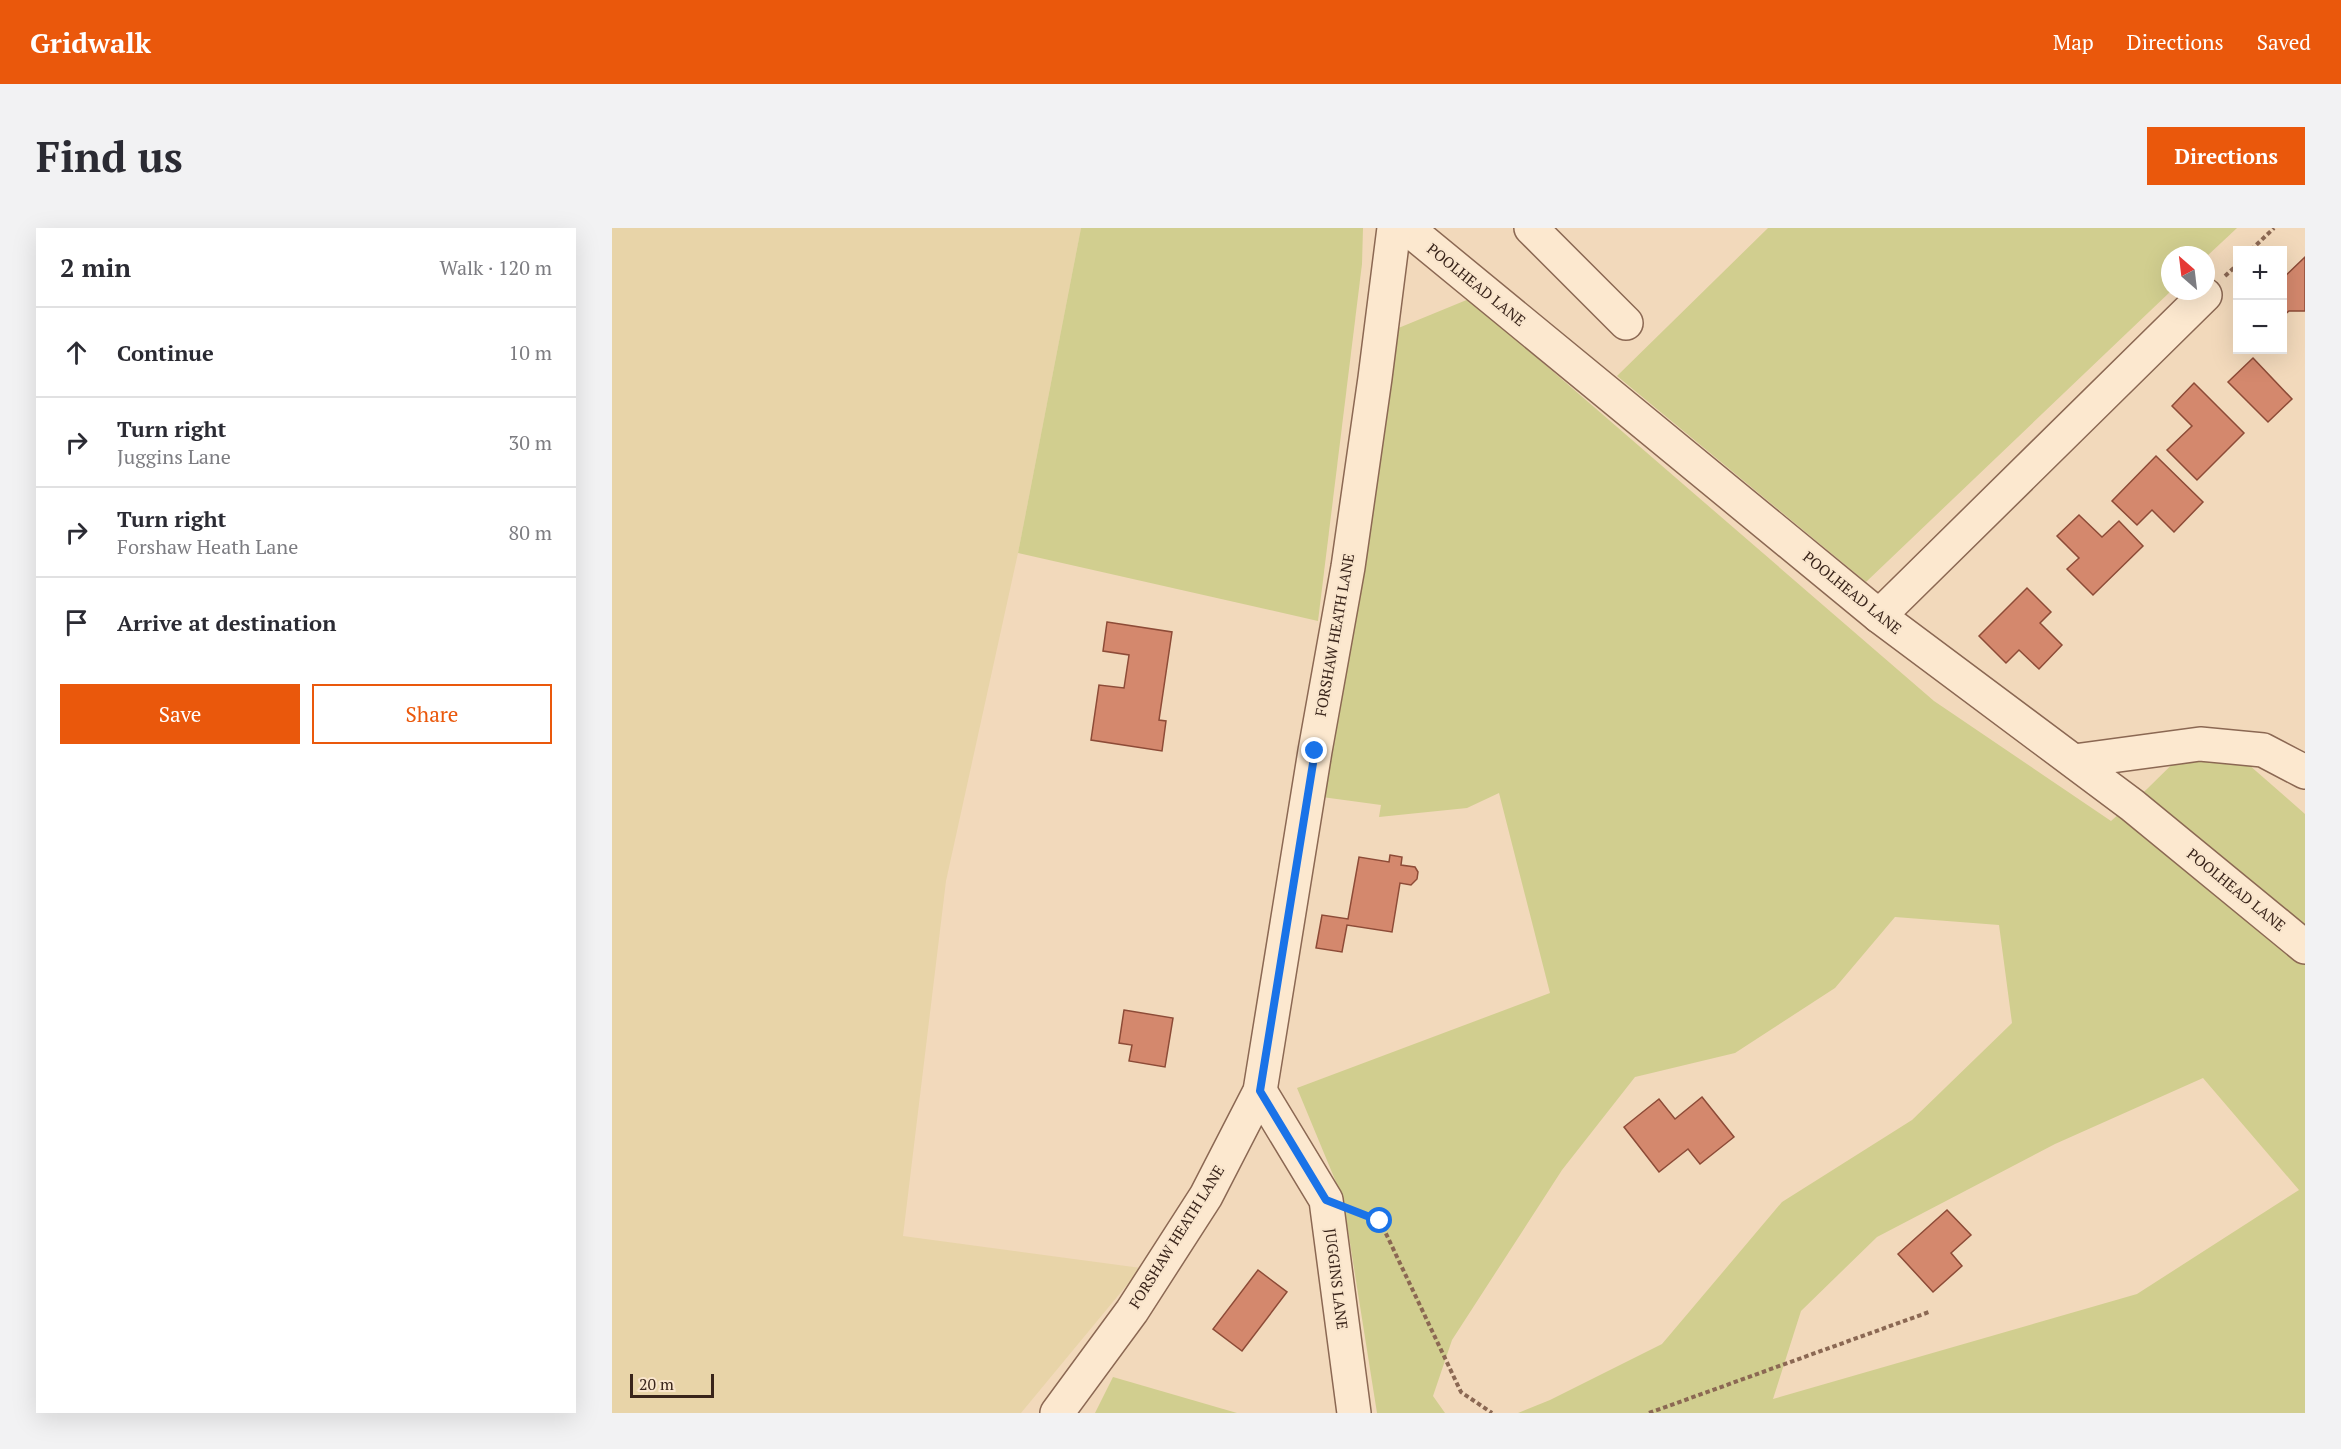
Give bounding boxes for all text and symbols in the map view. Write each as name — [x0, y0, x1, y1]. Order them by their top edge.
text: Gridwalk — [30, 24, 151, 61]
text: Map — [2053, 28, 2094, 56]
text: Directions — [2127, 28, 2224, 56]
text: Saved — [2257, 28, 2311, 56]
button: Directions — [2147, 127, 2305, 185]
text: Find us — [36, 128, 183, 184]
street label: POOLHEAD LANE — [1423, 238, 1530, 330]
north arrow — [2161, 246, 2215, 300]
map controls — [2233, 246, 2287, 354]
button: + — [2233, 246, 2287, 300]
text: 2 min — [60, 250, 131, 284]
text: Walk · 120 m — [440, 254, 552, 281]
button: − — [2233, 300, 2287, 354]
icon: ahead — [60, 336, 93, 369]
text: Continue — [117, 338, 214, 367]
text: 10 m — [509, 339, 552, 366]
text: Turn right — [117, 414, 226, 443]
icon: right — [60, 426, 93, 459]
text: 30 m — [509, 429, 552, 456]
text: Juggins Lane — [117, 443, 231, 470]
text: Turn right — [117, 504, 226, 533]
icon: right — [60, 516, 93, 549]
text: 80 m — [509, 519, 552, 546]
text: Forshaw Heath Lane — [117, 533, 298, 560]
street label: POOLHEAD LANE — [1799, 546, 1906, 638]
street label: FORSHAW HEATH LANE — [1310, 552, 1358, 718]
icon: arrive — [60, 606, 93, 639]
text: Arrive at destination — [117, 608, 336, 637]
button: Save — [60, 684, 300, 744]
button: Share — [312, 684, 552, 744]
route end — [1301, 737, 1327, 763]
street label: POOLHEAD LANE — [2183, 843, 2290, 935]
street label: FORSHAW HEATH LANE — [1124, 1161, 1228, 1312]
route start — [1366, 1207, 1392, 1233]
street label: JUGGINS LANE — [1321, 1227, 1353, 1331]
scale bar — [630, 1371, 714, 1398]
text: 20 m — [639, 1373, 674, 1395]

